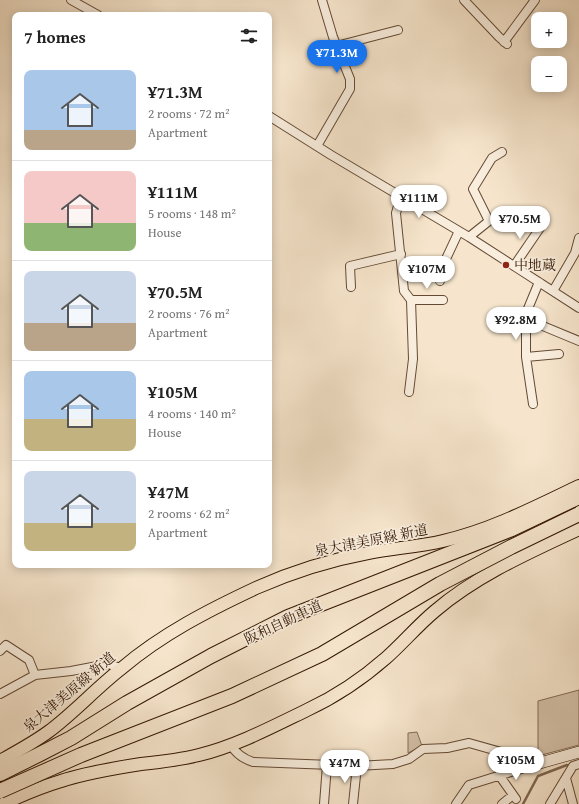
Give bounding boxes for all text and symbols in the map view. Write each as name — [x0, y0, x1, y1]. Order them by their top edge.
map controls — [531, 12, 567, 92]
button: + — [531, 12, 567, 48]
text: 7 homes — [24, 24, 86, 49]
icon: filters — [238, 25, 260, 47]
pin: ¥71.3M — [304, 40, 370, 74]
text: ¥71.3M — [316, 43, 358, 62]
button: − — [531, 56, 567, 92]
text: ¥71.3M — [148, 79, 203, 104]
icon: home — [56, 86, 104, 134]
text: 2 rooms · 72 m² — [148, 104, 230, 123]
text: Apartment — [148, 123, 208, 142]
text: ¥111M — [148, 179, 198, 204]
pin: ¥111M — [391, 185, 447, 219]
icon: home — [56, 187, 104, 235]
text: ¥111M — [400, 188, 438, 207]
text: 5 rooms · 148 m² — [148, 204, 236, 223]
pin: ¥70.5M — [487, 206, 553, 240]
text: ¥70.5M — [499, 209, 541, 228]
text: House — [148, 223, 182, 242]
place label: 中地蔵 — [514, 255, 556, 275]
pin: ¥107M — [399, 256, 455, 290]
text: ¥107M — [408, 259, 446, 278]
marker: 中地蔵 — [501, 260, 511, 270]
text: ¥70.5M — [148, 279, 203, 304]
icon: home — [56, 287, 104, 335]
text: 2 rooms · 76 m² — [148, 304, 230, 323]
pin: ¥92.8M — [483, 307, 549, 341]
text: ¥92.8M — [495, 310, 537, 329]
text: Apartment — [148, 323, 208, 342]
text: ¥105M — [148, 379, 198, 404]
icon: home — [56, 387, 104, 435]
text: 4 rooms · 140 m² — [148, 404, 236, 423]
text: House — [148, 423, 182, 442]
text: ¥47M — [148, 479, 189, 504]
icon: home — [56, 487, 104, 535]
text: 2 rooms · 62 m² — [148, 504, 230, 523]
street label: 泉大津美原線 新道 — [313, 519, 429, 561]
text: Apartment — [148, 523, 208, 542]
street label: 阪和自動車道 — [241, 595, 325, 649]
street label: 泉大津美原線 新道 — [18, 647, 120, 737]
pin: ¥105M — [488, 747, 544, 781]
pin: ¥47M — [321, 750, 369, 784]
text: ¥105M — [497, 750, 535, 769]
text: ¥47M — [329, 753, 361, 772]

